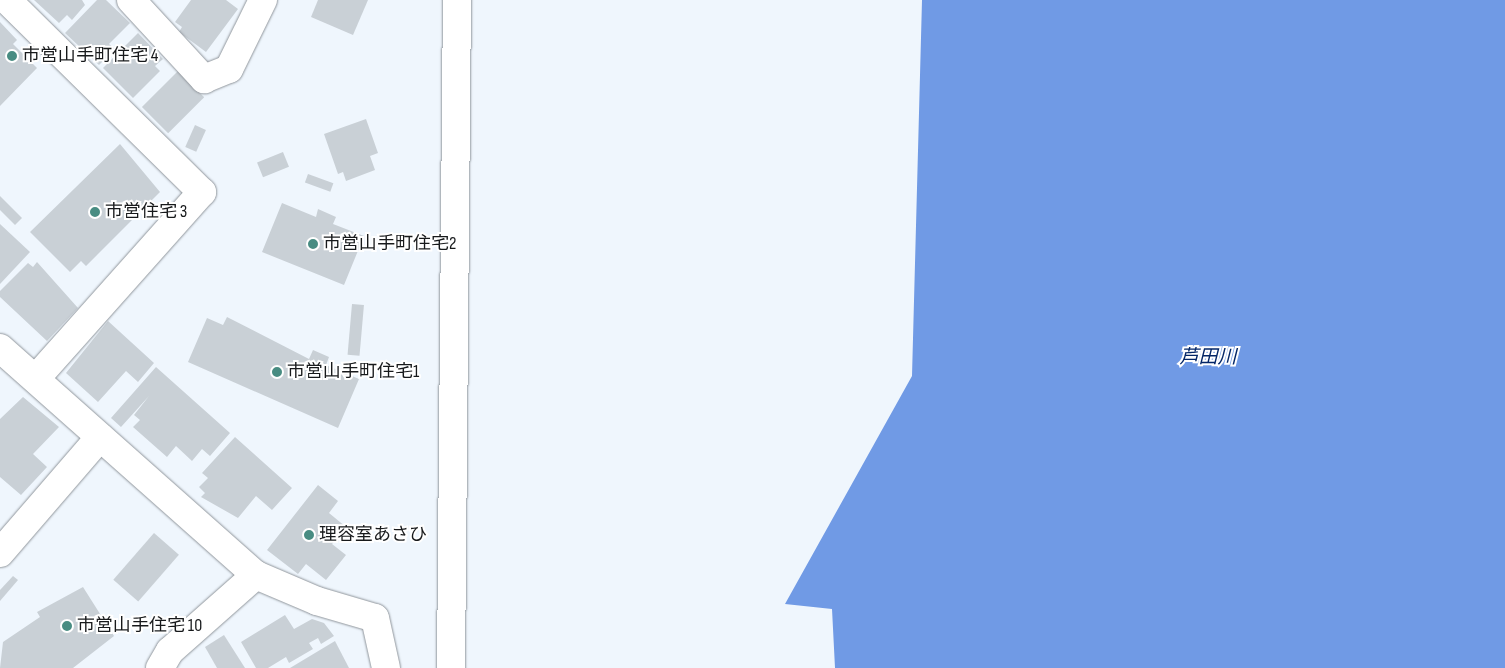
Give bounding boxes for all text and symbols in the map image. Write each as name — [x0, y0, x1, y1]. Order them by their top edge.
place label: 市営山手町住宅 4 — [22, 45, 158, 67]
marker: 市営山手町住宅 4 — [6, 50, 18, 62]
place label: 市営住宅 3 — [105, 201, 187, 223]
marker: 市営住宅 3 — [89, 206, 101, 218]
place label: 市営山手町住宅2 — [323, 233, 456, 255]
marker: 市営山手町住宅2 — [307, 238, 319, 250]
water label: 芦田川 — [1180, 347, 1236, 369]
place label: 市営山手町住宅1 — [287, 361, 419, 383]
marker: 市営山手町住宅1 — [271, 366, 283, 378]
place label: 理容室あさひ — [319, 524, 427, 546]
marker: 理容室あさひ — [303, 529, 315, 541]
place label: 市営山手住宅 10 — [77, 615, 202, 637]
marker: 市営山手住宅 10 — [61, 620, 73, 632]

